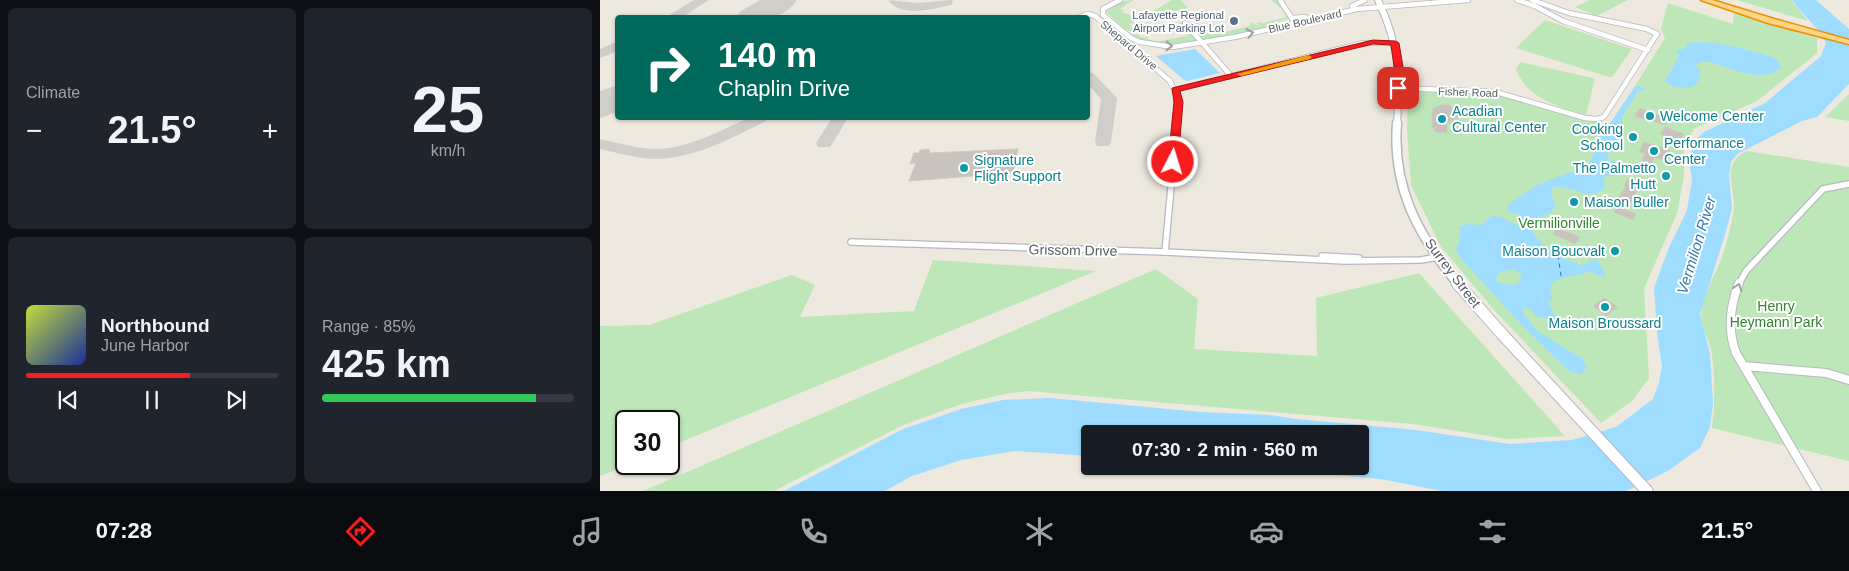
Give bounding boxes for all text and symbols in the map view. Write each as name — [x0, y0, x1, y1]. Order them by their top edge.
street label: Blue Boulevard — [1267, 7, 1343, 35]
place label: Lafayette Regional Airport Parking Lot — [1132, 9, 1224, 34]
marker: Lafayette Regional Airport Parking Lot — [1228, 15, 1240, 27]
street label: Shepard Drive — [1098, 18, 1160, 72]
one-way arrow — [1245, 28, 1254, 39]
icon: right — [635, 35, 700, 100]
text: 140 m — [718, 35, 817, 74]
one-way arrow — [1166, 41, 1173, 51]
pin — [1377, 67, 1419, 109]
text: 25 — [412, 73, 484, 146]
icon: arrive — [1384, 74, 1412, 102]
text: Chaplin Drive — [718, 76, 850, 101]
text: Climate — [26, 84, 80, 101]
street label: Fisher Road — [1438, 85, 1498, 99]
place label: Acadian Cultural Center — [1452, 103, 1546, 135]
place label: Welcome Center — [1660, 108, 1764, 124]
text: 21.5° — [107, 109, 197, 151]
marker: Welcome Center — [1644, 110, 1656, 122]
marker: Acadian Cultural Center — [1436, 113, 1448, 125]
text: − — [26, 115, 42, 146]
text: + — [262, 115, 278, 146]
place label: Cooking School — [1572, 121, 1623, 153]
marker: Cooking School — [1627, 131, 1639, 143]
position arrow — [1146, 135, 1198, 187]
place label: Performance Center — [1664, 135, 1744, 167]
text: km/h — [431, 142, 465, 159]
marker: Performance Center — [1648, 145, 1660, 157]
place label: Signature Flight Support — [974, 152, 1061, 184]
place label: The Palmetto Hutt — [1573, 160, 1656, 192]
marker: Signature Flight Support — [958, 162, 970, 174]
marker: The Palmetto Hutt — [1660, 170, 1672, 182]
water label: Vermilion River — [1673, 193, 1719, 296]
place label: Maison Buller — [1584, 194, 1669, 210]
marker: Maison Buller — [1568, 196, 1580, 208]
park label: Vermilionville — [1518, 215, 1600, 231]
street label: Surrey Street — [1422, 235, 1484, 311]
street label: Grissom Drive — [1029, 241, 1118, 259]
place label: Maison Boucvalt — [1502, 243, 1605, 259]
marker: Maison Boucvalt — [1609, 245, 1621, 257]
one-way arrow — [1732, 283, 1742, 291]
park label: Henry Heymann Park — [1730, 298, 1823, 330]
marker: Maison Broussard — [1599, 301, 1611, 313]
text: Northbound — [101, 315, 210, 336]
place label: Maison Broussard — [1549, 315, 1661, 331]
text: Range · 85% — [322, 318, 415, 335]
text: June Harbor — [101, 337, 189, 354]
text: 425 km — [322, 343, 451, 385]
icon: previous — [54, 386, 82, 414]
icon: pause — [138, 386, 166, 414]
icon: next — [222, 386, 250, 414]
speed limit sign: 30 — [615, 410, 680, 475]
text: 07:30 · 2 min · 560 m — [1132, 439, 1318, 460]
icon: directions — [343, 514, 378, 549]
icon: music — [570, 514, 605, 549]
icon: phone — [796, 514, 831, 549]
icon: climate — [1022, 514, 1057, 549]
icon: car — [1249, 514, 1284, 549]
icon: filters — [1475, 514, 1510, 549]
text: 07:28 — [96, 518, 152, 543]
text: 21.5° — [1702, 518, 1753, 543]

